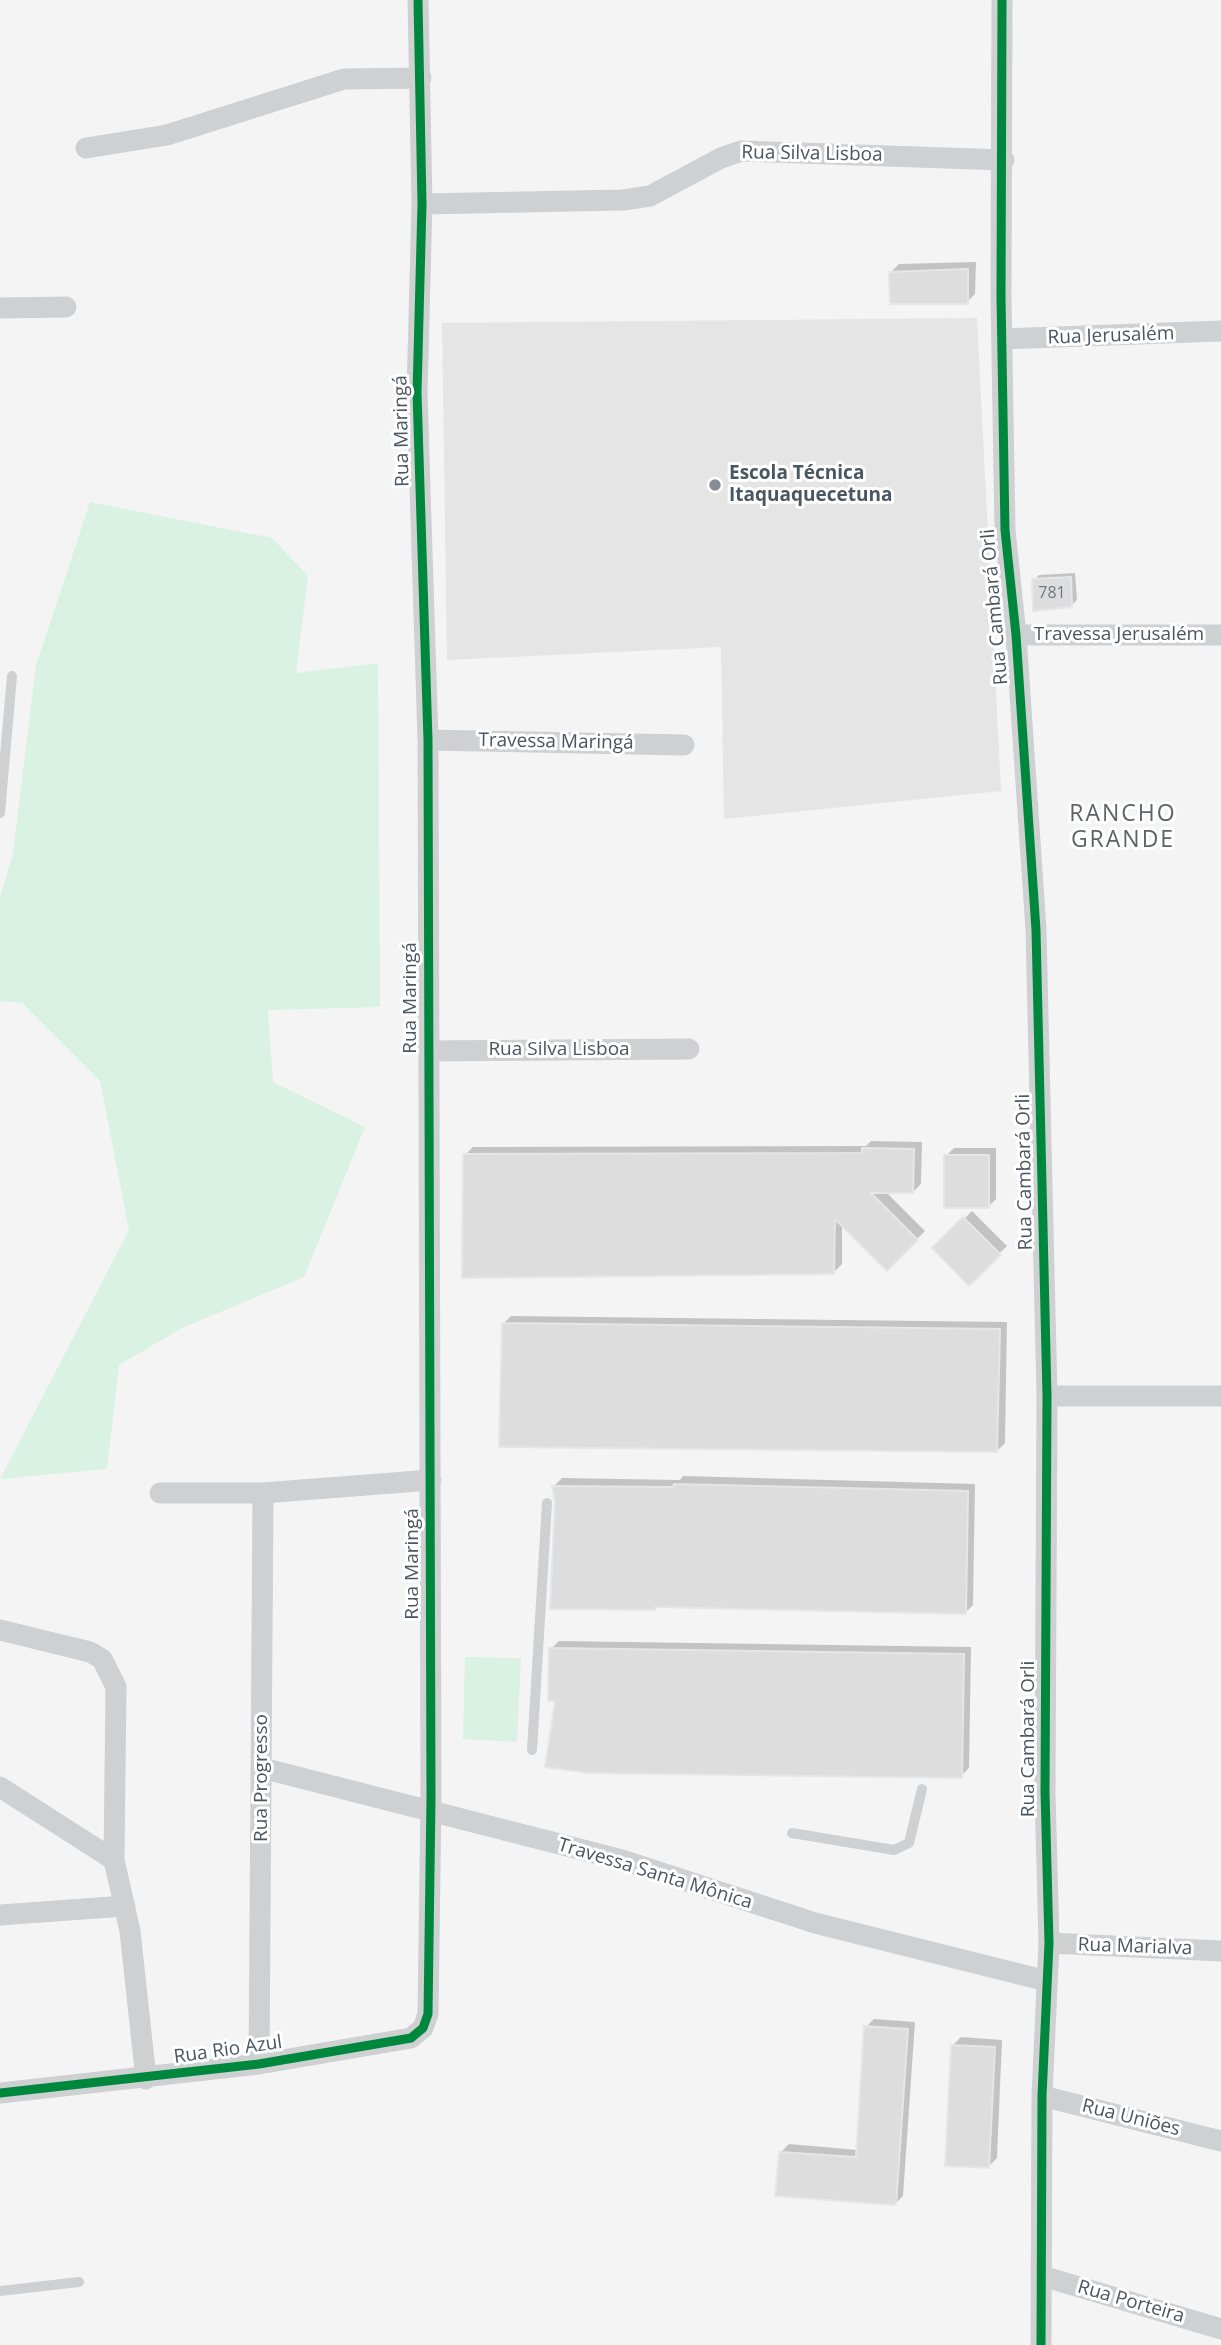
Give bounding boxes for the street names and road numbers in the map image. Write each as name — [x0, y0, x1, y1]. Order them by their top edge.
street label: Rua Silva Lisboa — [741, 141, 883, 167]
street label: Rua Jerusalém — [1047, 322, 1175, 350]
street label: Rua Maringá — [390, 375, 414, 487]
street label: Rua Cambará Orli — [977, 528, 1013, 686]
street label: Travessa Jerusalém — [1034, 624, 1204, 646]
street label: Travessa Maringá — [478, 729, 634, 755]
street label: Rua Maringá — [400, 942, 422, 1054]
street label: Rua Silva Lisboa — [488, 1039, 630, 1061]
street label: Rua Cambará Orli — [1012, 1094, 1038, 1250]
street label: Rua Maringá — [402, 1508, 424, 1620]
street label: Rua Cambará Orli — [1018, 1661, 1040, 1817]
street label: Rua Progresso — [251, 1714, 273, 1842]
street label: Travessa Santa Mônica — [555, 1834, 755, 1914]
street label: Rua Marialva — [1077, 1934, 1193, 1960]
street label: Rua Rio Azul — [172, 2031, 284, 2069]
street label: Rua Uniões — [1080, 2095, 1182, 2141]
street label: Rua Porteira — [1075, 2276, 1187, 2328]

